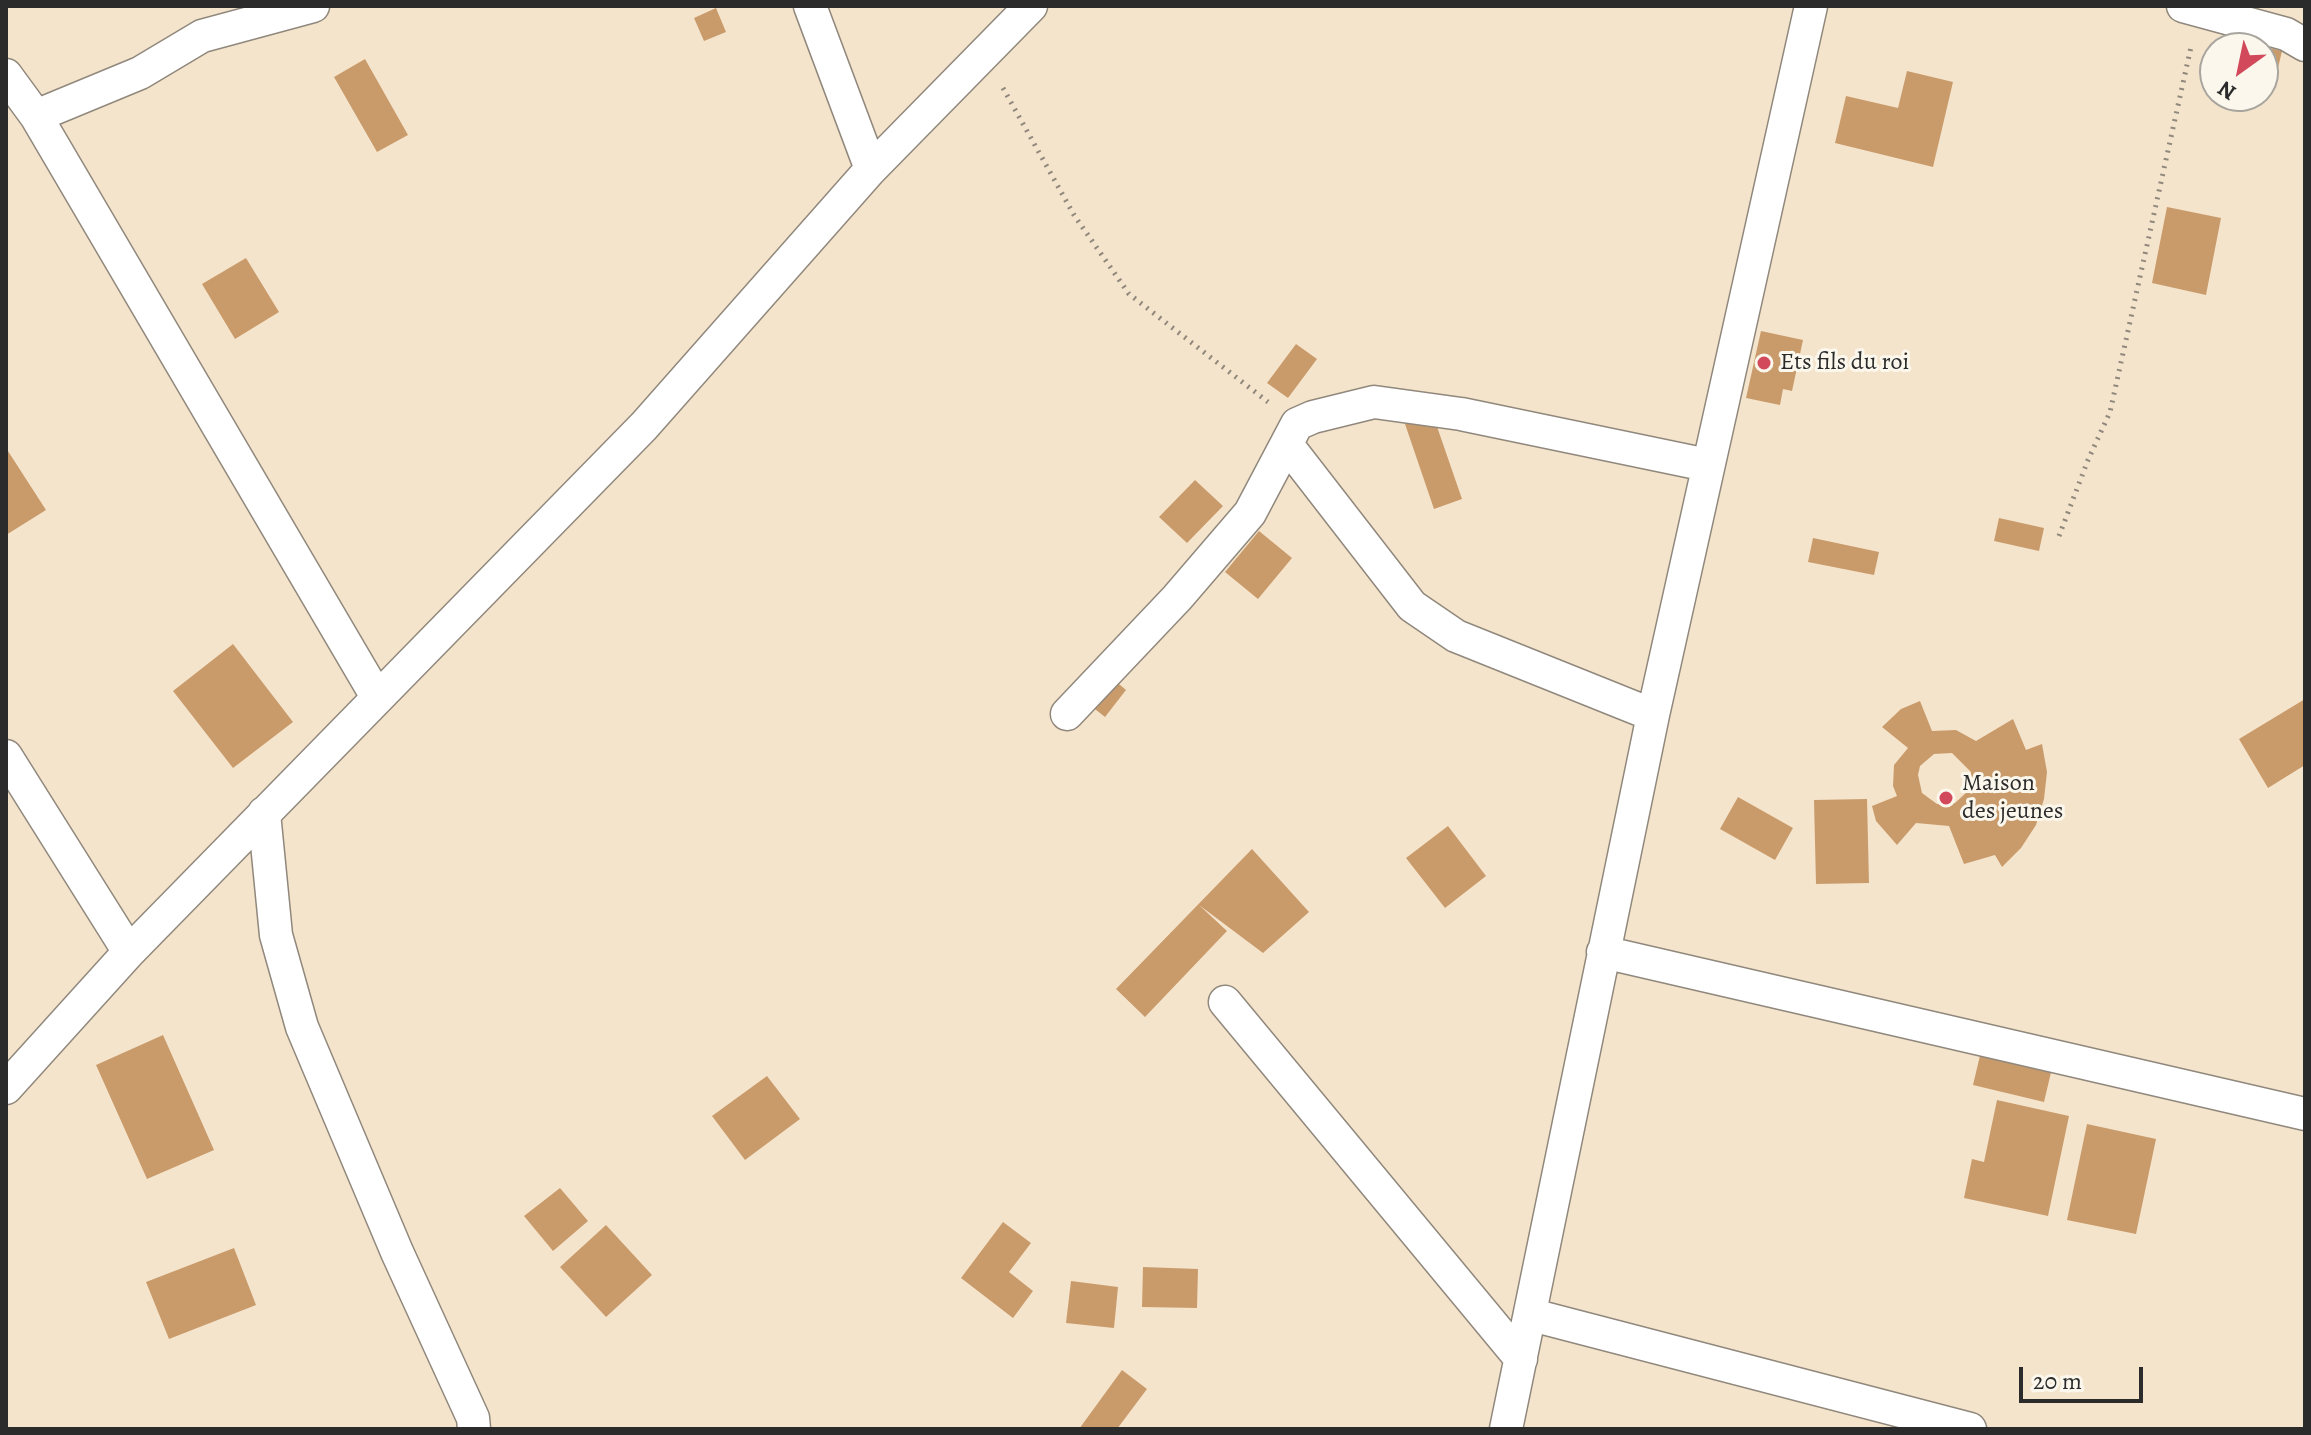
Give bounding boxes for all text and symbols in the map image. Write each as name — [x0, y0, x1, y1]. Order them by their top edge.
north arrow — [2199, 32, 2279, 112]
text: N — [2212, 74, 2242, 107]
place label: Ets fils du roi — [1780, 349, 1909, 377]
marker: Ets fils du roi — [1755, 354, 1773, 372]
place label: Maison des jeunes — [1962, 770, 2063, 826]
marker: Maison des jeunes — [1937, 789, 1955, 807]
scale bar — [2023, 1351, 2147, 1401]
text: 20 m — [2033, 1365, 2082, 1397]

